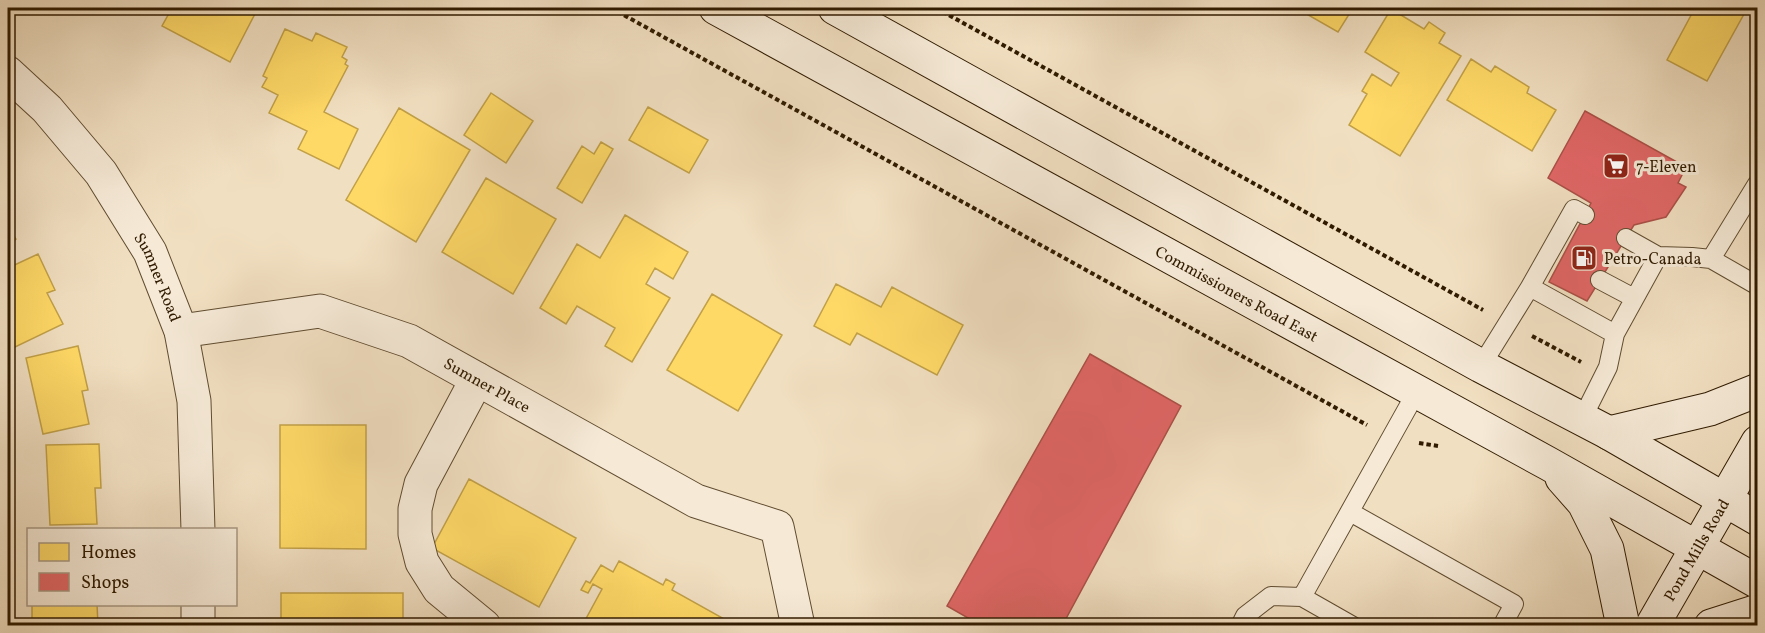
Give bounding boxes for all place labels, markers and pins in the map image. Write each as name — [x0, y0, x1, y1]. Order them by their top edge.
supermarket icon: 7-Eleven — [1601, 151, 1631, 181]
place label: 7-Eleven — [1636, 157, 1697, 179]
fuel station icon: Petro-Canada — [1569, 243, 1599, 273]
place label: Petro-Canada — [1604, 249, 1701, 271]

